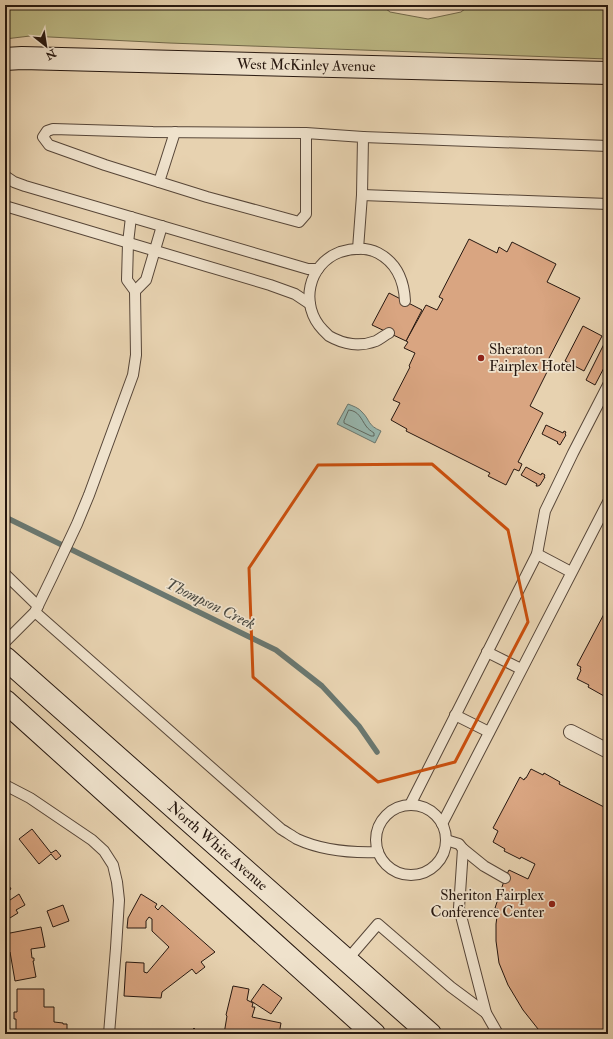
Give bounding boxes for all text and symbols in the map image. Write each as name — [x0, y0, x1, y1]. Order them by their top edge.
north arrow — [26, 26, 66, 66]
text: N — [42, 46, 59, 63]
street label: West McKinley Avenue — [235, 55, 376, 76]
place label: Sheraton Fairplex Hotel — [489, 340, 576, 377]
marker: Sheraton Fairplex Hotel — [476, 353, 486, 363]
water label: Thompson Creek — [163, 574, 259, 634]
street label: North White Avenue — [164, 798, 272, 895]
place label: Sheriton Fairplex Conference Center — [430, 886, 544, 922]
marker: Sheriton Fairplex Conference Center — [547, 899, 557, 909]

